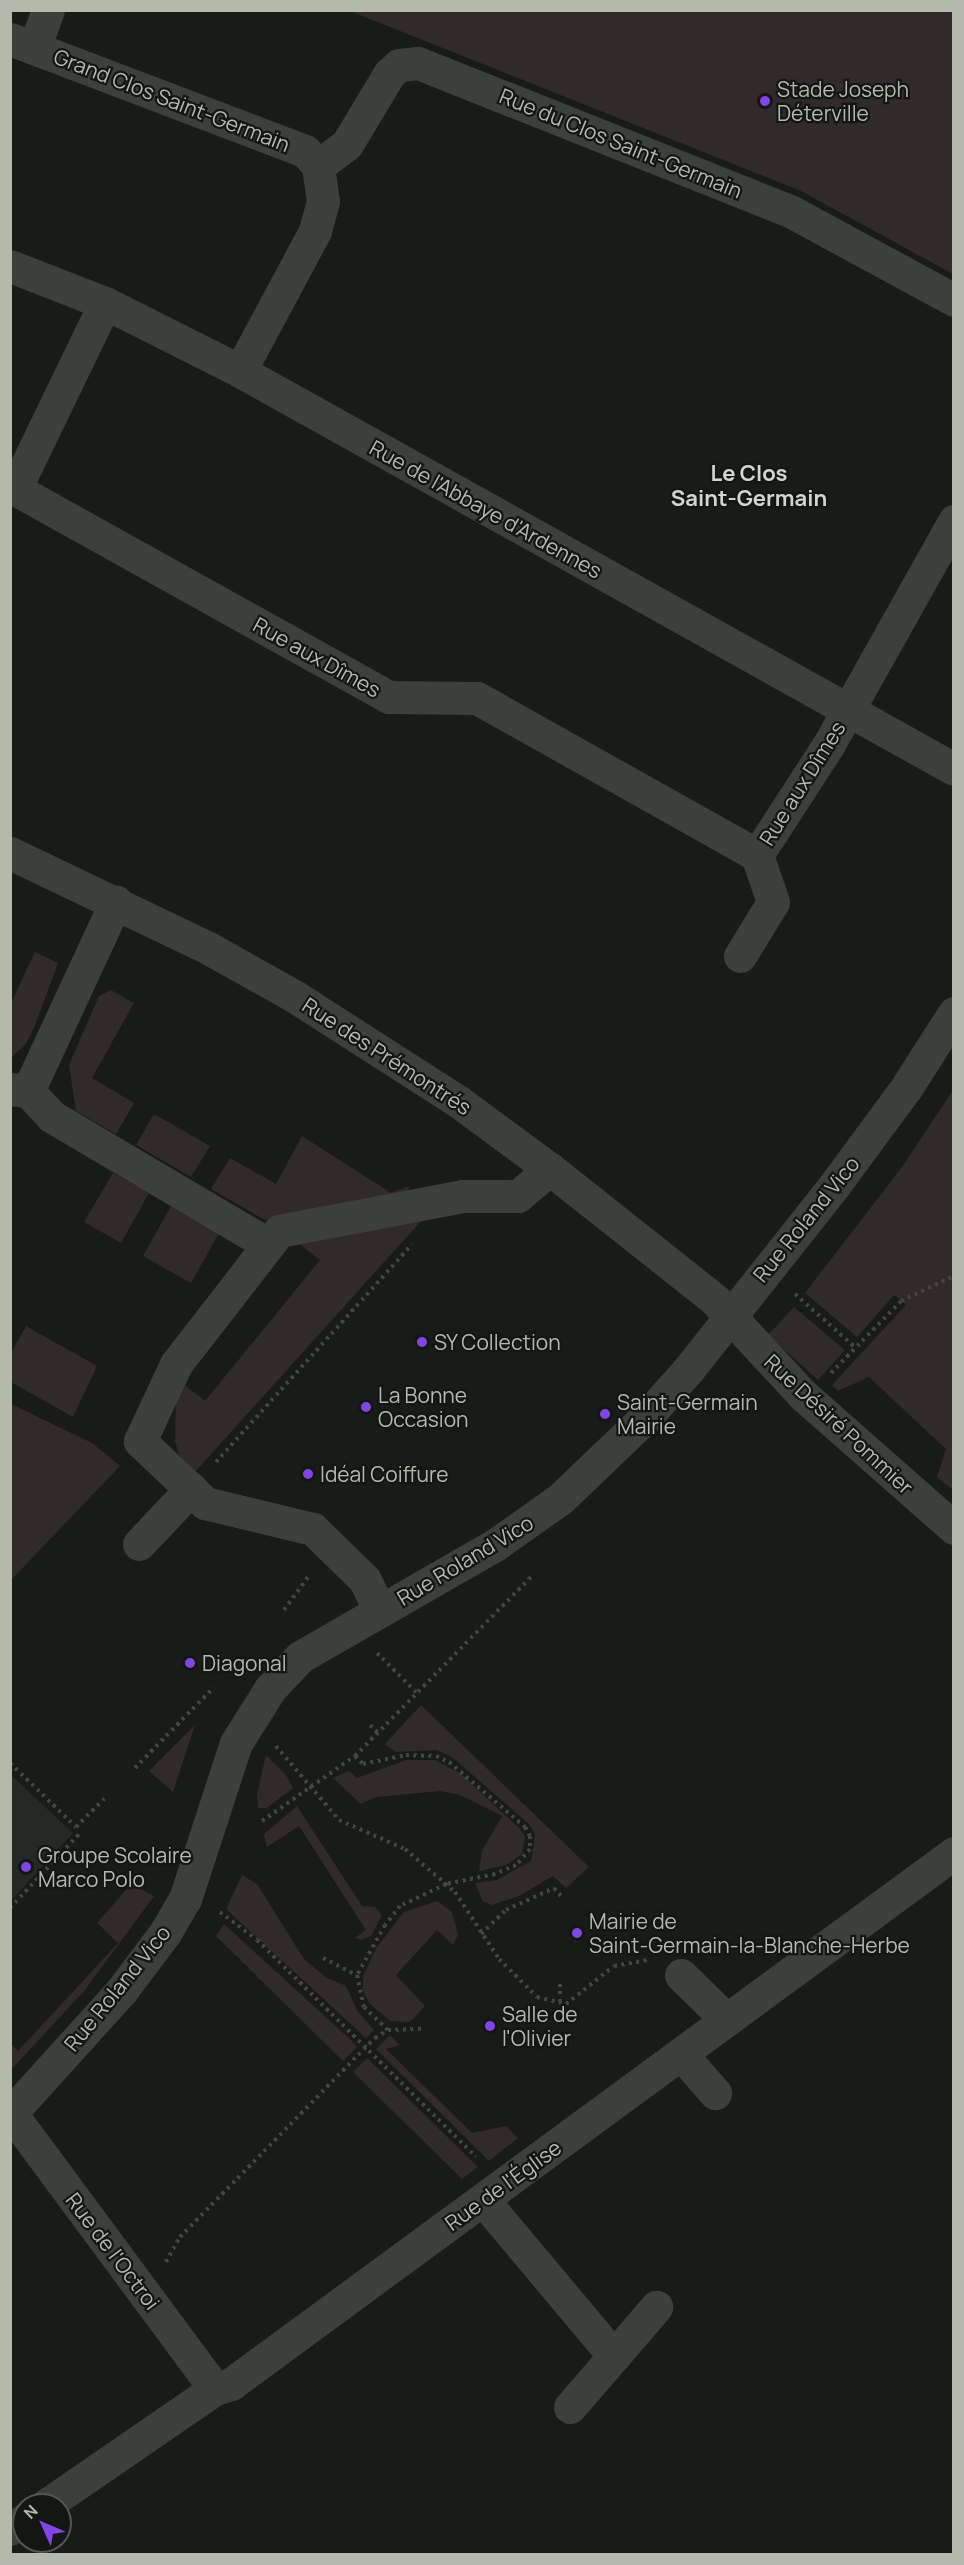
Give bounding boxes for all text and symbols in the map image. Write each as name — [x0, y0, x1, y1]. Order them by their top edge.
street label: Grand Clos Saint-Germain — [50, 43, 294, 157]
place label: Stade Joseph Déterville — [777, 76, 909, 126]
street label: Rue du Clos Saint-Germain — [496, 83, 746, 203]
marker: Stade Joseph Déterville — [758, 94, 772, 108]
street label: Rue de l'Abbaye d'Ardennes — [366, 435, 606, 583]
district label: Le Clos Saint-Germain — [671, 460, 827, 512]
street label: Rue aux Dîmes — [249, 612, 385, 702]
street label: Rue aux Dîmes — [754, 716, 850, 850]
street label: Rue des Prémontrés — [298, 992, 476, 1120]
street label: Rue Roland Vico — [748, 1151, 864, 1287]
place label: SY Collection — [434, 1329, 562, 1355]
marker: SY Collection — [415, 1335, 429, 1349]
street label: Rue Désiré Pommier — [759, 1349, 919, 1499]
place label: La Bonne Occasion — [378, 1382, 469, 1432]
place label: Saint-Germain Mairie — [617, 1389, 758, 1439]
marker: La Bonne Occasion — [359, 1400, 373, 1414]
marker: Saint-Germain Mairie — [598, 1407, 612, 1421]
place label: Idéal Coiffure — [320, 1461, 449, 1487]
marker: Idéal Coiffure — [301, 1467, 315, 1481]
street label: Rue Roland Vico — [392, 1509, 538, 1611]
place label: Diagonal — [202, 1650, 287, 1676]
marker: Diagonal — [183, 1656, 197, 1670]
place label: Groupe Scolaire Marco Polo — [38, 1842, 192, 1892]
marker: Groupe Scolaire Marco Polo — [19, 1860, 33, 1874]
place label: Mairie de Saint-Germain-la-Blanche-Herbe — [589, 1908, 910, 1958]
street label: Rue Roland Vico — [59, 1920, 175, 2056]
marker: Mairie de Saint-Germain-la-Blanche-Herbe — [570, 1926, 584, 1940]
place label: Salle de l'Olivier — [502, 2001, 578, 2051]
marker: Salle de l'Olivier — [483, 2019, 497, 2033]
street label: Rue de l'Église — [440, 2134, 566, 2236]
street label: Rue de l'Octroi — [61, 2188, 165, 2314]
north arrow — [12, 2493, 72, 2553]
text: N — [19, 2500, 43, 2524]

